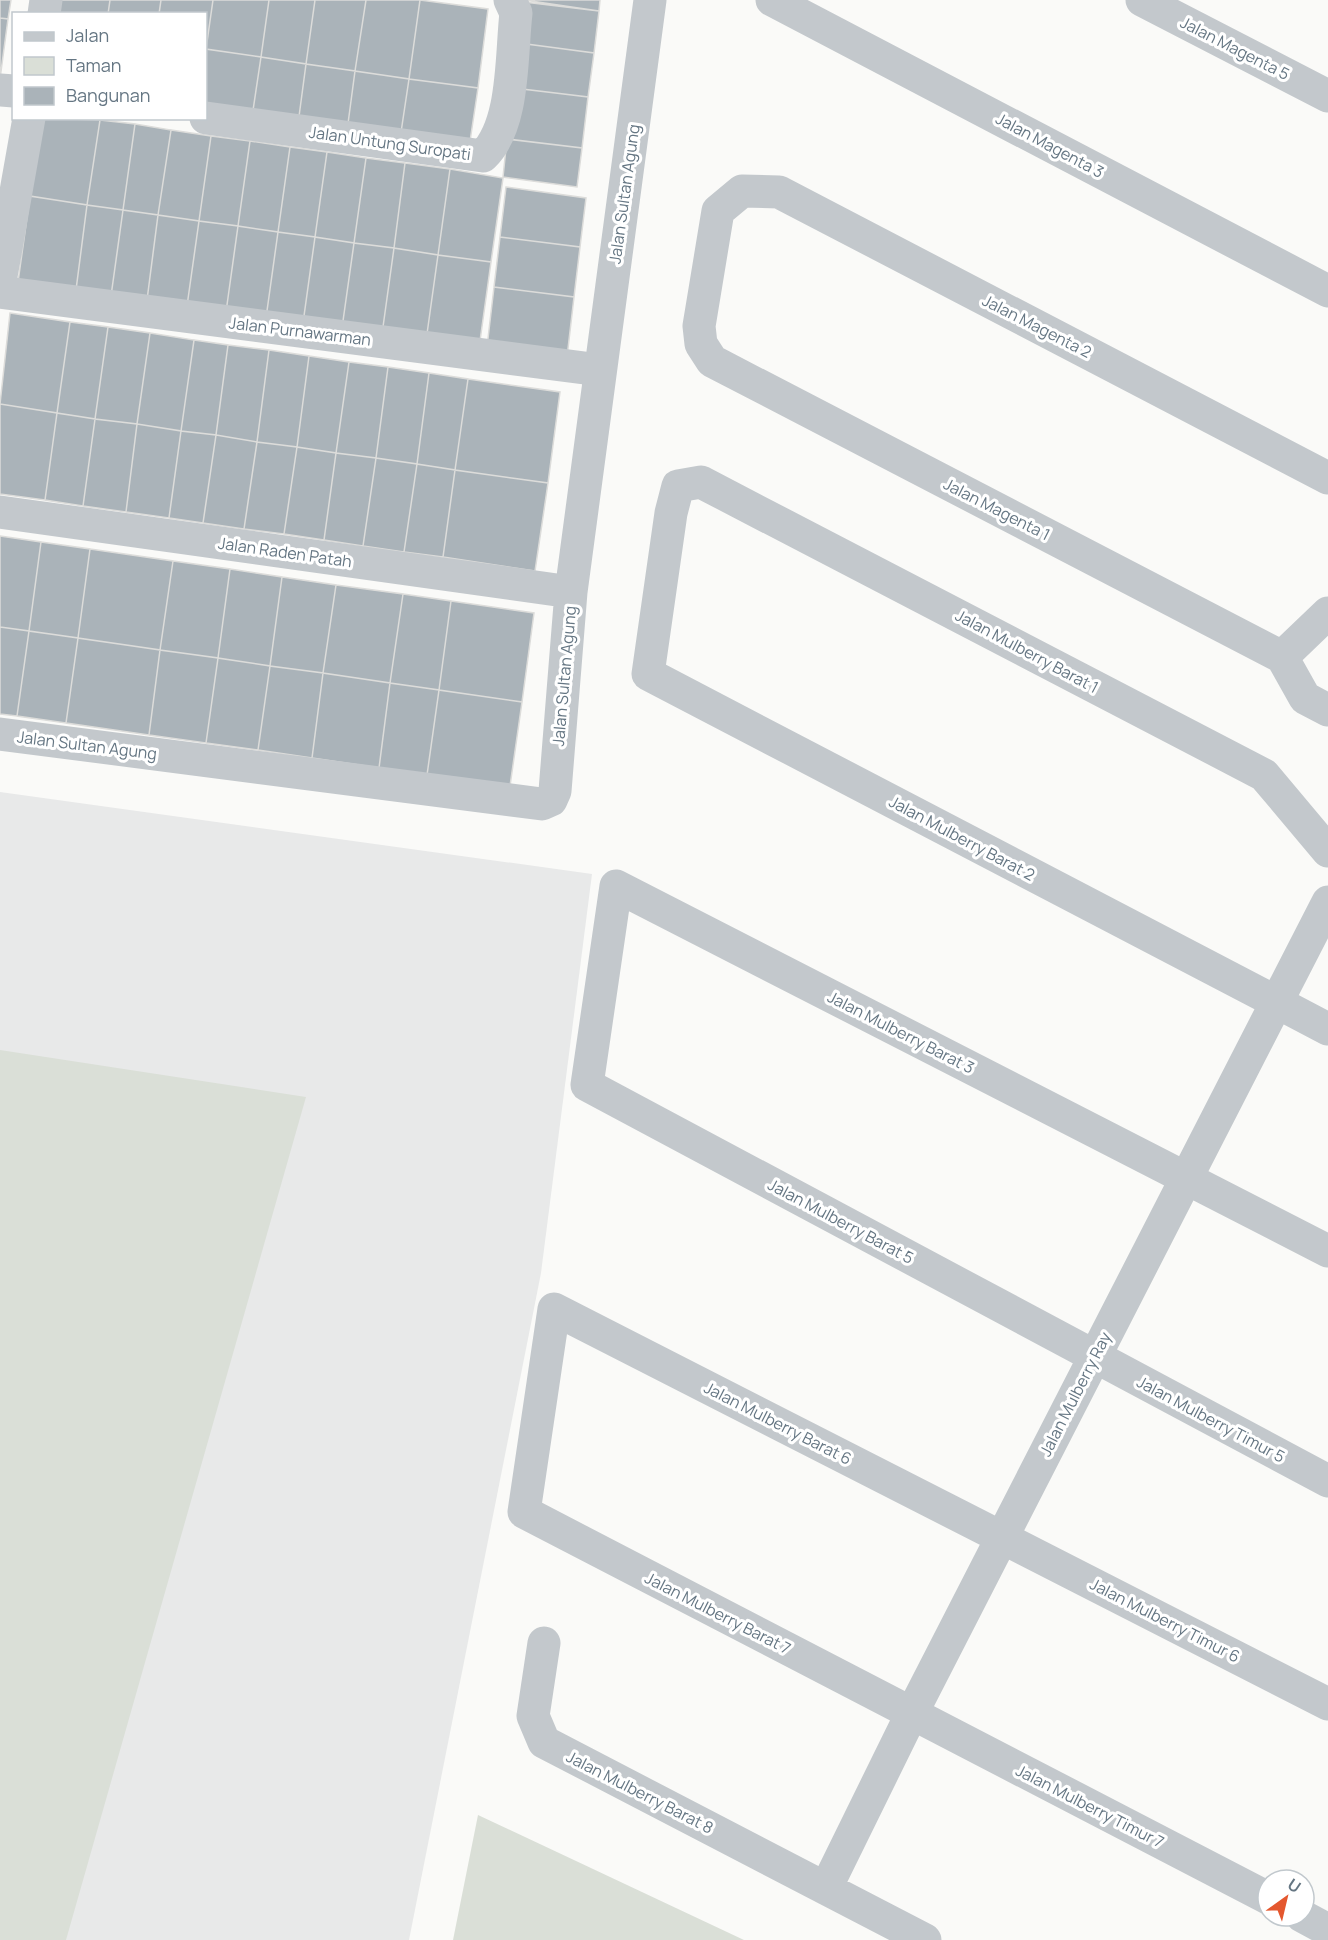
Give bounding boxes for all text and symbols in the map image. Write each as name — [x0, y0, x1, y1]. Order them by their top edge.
street label: Jalan Magenta 5 — [1177, 11, 1293, 85]
legend — [12, 12, 207, 120]
text: Jalan — [66, 23, 109, 47]
text: Taman — [66, 53, 121, 77]
text: Bangunan — [66, 83, 150, 107]
street label: Jalan Magenta 3 — [992, 107, 1108, 183]
street label: Jalan Untung Suropati — [308, 121, 472, 165]
street label: Jalan Sultan Agung — [603, 123, 645, 265]
street label: Jalan Magenta 2 — [979, 289, 1095, 363]
street label: Jalan Purnawarman — [228, 311, 372, 351]
street label: Jalan Magenta 1 — [940, 473, 1054, 545]
street label: Jalan Raden Patah — [217, 532, 353, 572]
street label: Jalan Mulberry Barat 1 — [952, 604, 1102, 698]
street label: Jalan Sultan Agung — [547, 605, 581, 747]
street label: Jalan Sultan Agung — [16, 726, 158, 764]
street label: Jalan Mulberry Barat 2 — [885, 790, 1039, 886]
street label: Jalan Mulberry Barat 3 — [824, 985, 978, 1079]
street label: Jalan Mulberry Barat 5 — [764, 1173, 918, 1269]
street label: Jalan Mulberry Ray — [1034, 1327, 1116, 1460]
street label: Jalan Mulberry Timur 5 — [1133, 1371, 1289, 1467]
street label: Jalan Mulberry Barat 6 — [700, 1376, 856, 1470]
street label: Jalan Mulberry Barat 7 — [641, 1567, 795, 1659]
street label: Jalan Mulberry Timur 6 — [1086, 1573, 1244, 1667]
street label: Jalan Mulberry Barat 8 — [563, 1745, 717, 1839]
street label: Jalan Mulberry Timur 7 — [1012, 1759, 1168, 1853]
north arrow — [1256, 1868, 1316, 1928]
text: U — [1283, 1873, 1305, 1898]

